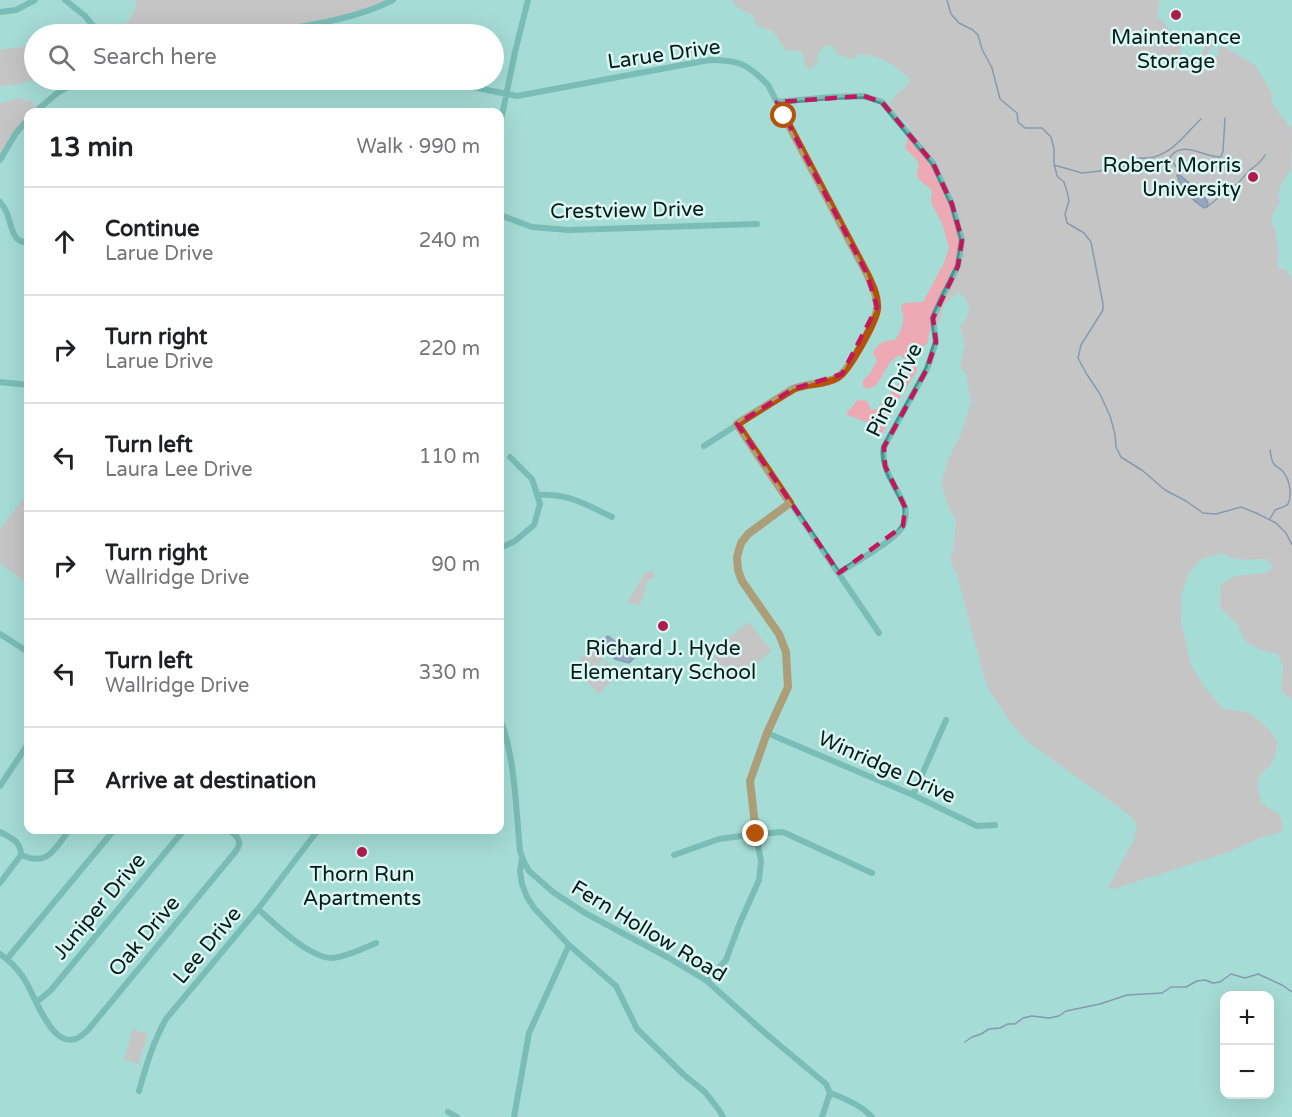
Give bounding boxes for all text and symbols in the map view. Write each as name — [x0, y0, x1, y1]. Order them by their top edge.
marker: Maintenance Storage — [1169, 8, 1183, 22]
search box — [24, 24, 504, 90]
place label: Maintenance Storage — [1111, 25, 1241, 74]
street label: Larue Drive — [606, 34, 722, 75]
icon: search — [45, 41, 78, 74]
text: Search here — [93, 44, 217, 70]
route start — [770, 102, 796, 128]
text: 13 min — [48, 132, 134, 163]
text: Walk · 990 m — [357, 135, 480, 159]
place label: Robert Morris University — [1102, 153, 1241, 202]
marker: Robert Morris University — [1246, 170, 1260, 184]
street label: Crestview Drive — [550, 197, 704, 224]
text: Continue — [105, 216, 200, 242]
icon: ahead — [48, 225, 81, 258]
text: 240 m — [419, 229, 480, 253]
text: Larue Drive — [105, 242, 213, 266]
text: Turn right — [105, 324, 207, 350]
icon: right — [48, 333, 81, 366]
text: 220 m — [419, 337, 480, 361]
street label: Pine Drive — [861, 339, 928, 441]
text: Larue Drive — [105, 350, 213, 374]
text: Turn left — [105, 432, 193, 458]
icon: left — [48, 441, 81, 474]
text: 110 m — [419, 445, 480, 469]
text: Laura Lee Drive — [105, 458, 253, 482]
text: Turn right — [105, 540, 207, 566]
icon: right — [48, 549, 81, 582]
text: 90 m — [431, 553, 480, 577]
text: Wallridge Drive — [105, 566, 249, 590]
marker: Richard J. Hyde Elementary School — [656, 619, 670, 633]
place label: Richard J. Hyde Elementary School — [570, 636, 756, 685]
text: Turn left — [105, 648, 193, 674]
icon: left — [48, 657, 81, 690]
text: 330 m — [419, 661, 480, 685]
text: Wallridge Drive — [105, 674, 249, 698]
street label: Winridge Drive — [814, 726, 960, 809]
icon: arrive — [48, 765, 81, 798]
text: Arrive at destination — [105, 768, 316, 794]
route end — [742, 820, 768, 846]
marker: Thorn Run Apartments — [355, 845, 369, 859]
street label: Juniper Drive — [48, 848, 151, 965]
place label: Thorn Run Apartments — [303, 862, 421, 911]
street label: Fern Hollow Road — [567, 875, 731, 988]
street label: Oak Drive — [104, 891, 185, 982]
street label: Lee Drive — [168, 902, 247, 989]
map controls — [1220, 991, 1274, 1099]
button: + — [1220, 991, 1274, 1045]
button: − — [1220, 1045, 1274, 1099]

